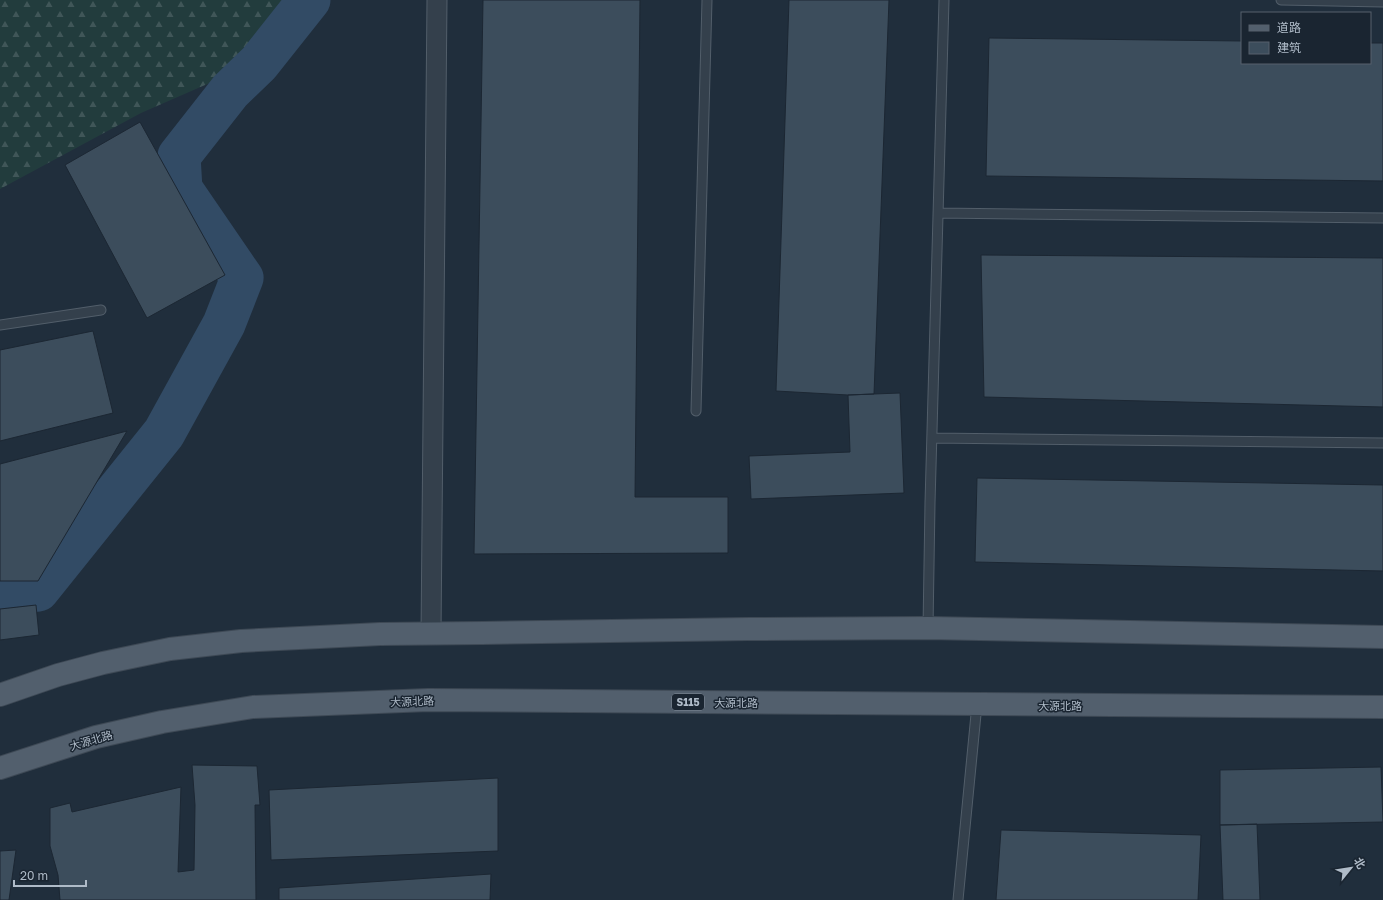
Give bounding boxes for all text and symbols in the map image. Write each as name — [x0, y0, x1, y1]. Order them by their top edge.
legend — [1241, 12, 1371, 64]
text: 道路 — [1277, 20, 1301, 35]
text: 建筑 — [1277, 40, 1301, 55]
street label: 大源北路 — [390, 694, 434, 708]
road number: S115 — [672, 694, 704, 710]
street label: 大源北路 — [714, 696, 758, 709]
street label: 大源北路 — [1038, 699, 1082, 712]
street label: 大源北路 — [68, 728, 114, 752]
north arrow — [1331, 848, 1371, 888]
text: 北 — [1352, 855, 1368, 871]
scale bar — [14, 862, 86, 888]
text: 20 m — [20, 868, 48, 883]

